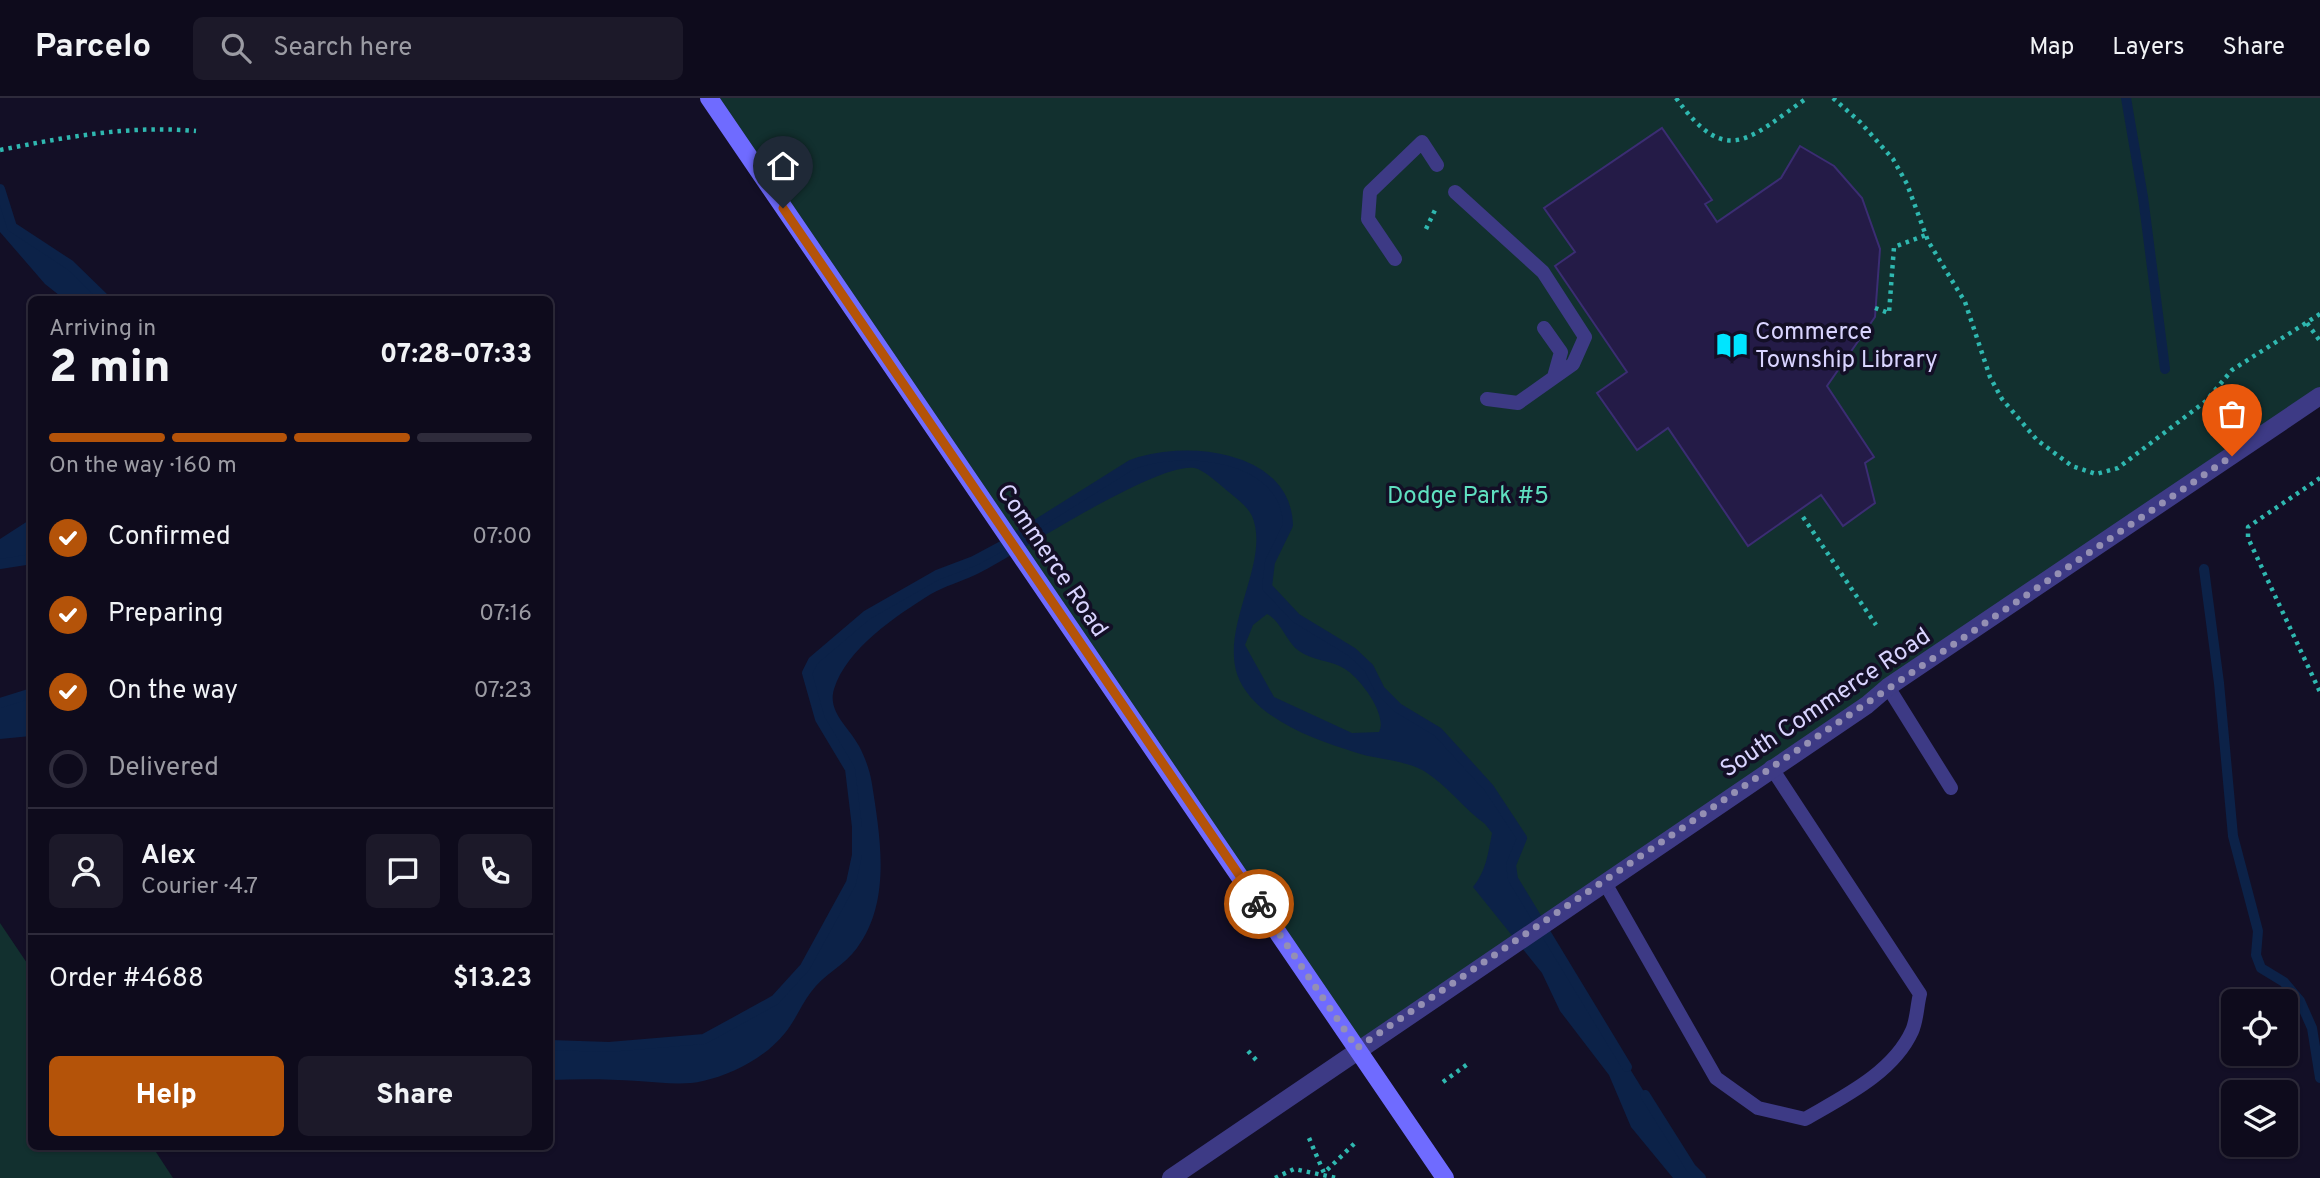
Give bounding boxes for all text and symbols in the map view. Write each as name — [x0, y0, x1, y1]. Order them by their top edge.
search box — [193, 17, 683, 80]
text: Parcelo — [35, 27, 151, 69]
icon: search — [217, 29, 255, 67]
text: Search here — [273, 32, 412, 65]
text: Map — [2029, 33, 2074, 63]
text: Layers — [2112, 33, 2184, 63]
text: Share — [2222, 33, 2285, 63]
pin — [753, 136, 813, 208]
icon: home — [764, 147, 802, 185]
text: Arriving in — [49, 315, 156, 344]
place label: Commerce Township Library — [1755, 318, 1938, 376]
library icon: Commerce Township Library — [1715, 328, 1749, 362]
text: 07:28–07:33 — [380, 339, 532, 372]
text: 2 min — [49, 340, 171, 399]
pin — [2202, 384, 2262, 456]
icon: bag — [2213, 395, 2251, 433]
text: On the way · 160 m — [49, 452, 237, 481]
street label: Commerce Road — [989, 479, 1114, 643]
park label: Dodge Park #5 — [1387, 482, 1549, 512]
icon: check — [49, 519, 87, 557]
text: Confirmed — [108, 521, 231, 554]
text: 07:00 — [472, 523, 532, 552]
icon: check — [49, 596, 87, 634]
text: Preparing — [108, 598, 223, 631]
text: 07:16 — [479, 600, 532, 629]
street label: South Commerce Road — [1715, 622, 1937, 785]
icon: check — [49, 673, 87, 711]
text: On the way — [108, 675, 238, 708]
text: 07:23 — [474, 677, 532, 706]
text: Delivered — [108, 752, 219, 785]
button: person — [49, 834, 123, 908]
button: chat — [366, 834, 440, 908]
button: phone — [458, 834, 532, 908]
text: Alex — [141, 840, 196, 873]
courier — [1224, 869, 1294, 939]
text: Courier · 4.7 — [141, 873, 258, 902]
icon: bike — [1240, 885, 1278, 923]
text: Order #4688 — [49, 963, 204, 996]
text: $13.23 — [453, 963, 532, 996]
map controls — [2221, 989, 2298, 1157]
button: locate — [2221, 989, 2298, 1066]
button: Help — [49, 1056, 284, 1136]
button: Share — [298, 1056, 532, 1136]
button: layers — [2221, 1080, 2298, 1157]

